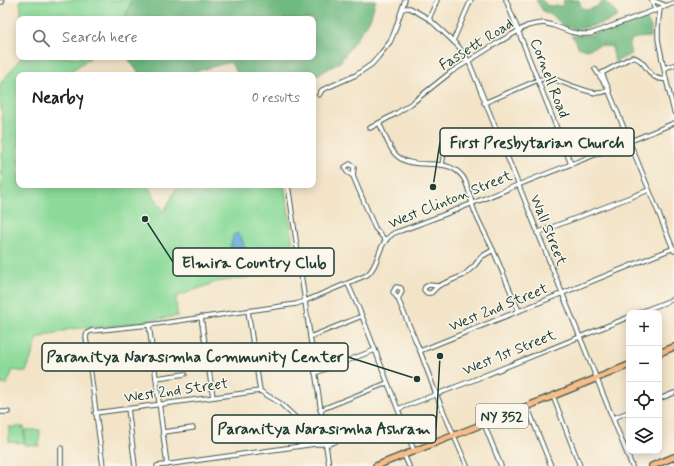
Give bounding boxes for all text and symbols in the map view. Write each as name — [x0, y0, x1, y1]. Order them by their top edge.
street label: Fassett Road — [436, 14, 517, 76]
search box — [16, 16, 316, 60]
icon: search — [30, 27, 52, 49]
text: Search here — [62, 28, 138, 48]
street label: Cornell Road — [525, 36, 573, 121]
text: Nearby — [32, 87, 84, 109]
text: 0 results — [252, 90, 300, 107]
callout: First Presbytarian Church — [440, 128, 634, 156]
text: First Presbytarian Church — [450, 133, 625, 154]
street label: West Clinton Street — [385, 166, 516, 234]
street label: Wall Street — [525, 192, 571, 269]
callout: Elmira Country Club — [173, 248, 334, 276]
text: Elmira Country Club — [182, 253, 327, 274]
street label: West 2nd Street — [446, 279, 551, 337]
map controls — [626, 310, 662, 454]
button: + — [626, 310, 662, 346]
street label: West 1st Street — [460, 325, 559, 381]
callout: Paranitya Narasimha Community Center — [42, 343, 348, 371]
button: − — [626, 346, 662, 382]
text: Paranitya Narasimha Community Center — [46, 347, 344, 368]
street label: West 2nd Street — [123, 374, 230, 408]
button: locate — [626, 382, 662, 418]
road number: NY 352 — [476, 404, 528, 428]
callout: Paranitya Narasimha Ashram — [212, 415, 436, 443]
button: layers — [626, 418, 662, 454]
text: Paranitya Narasimha Ashram — [217, 419, 431, 440]

